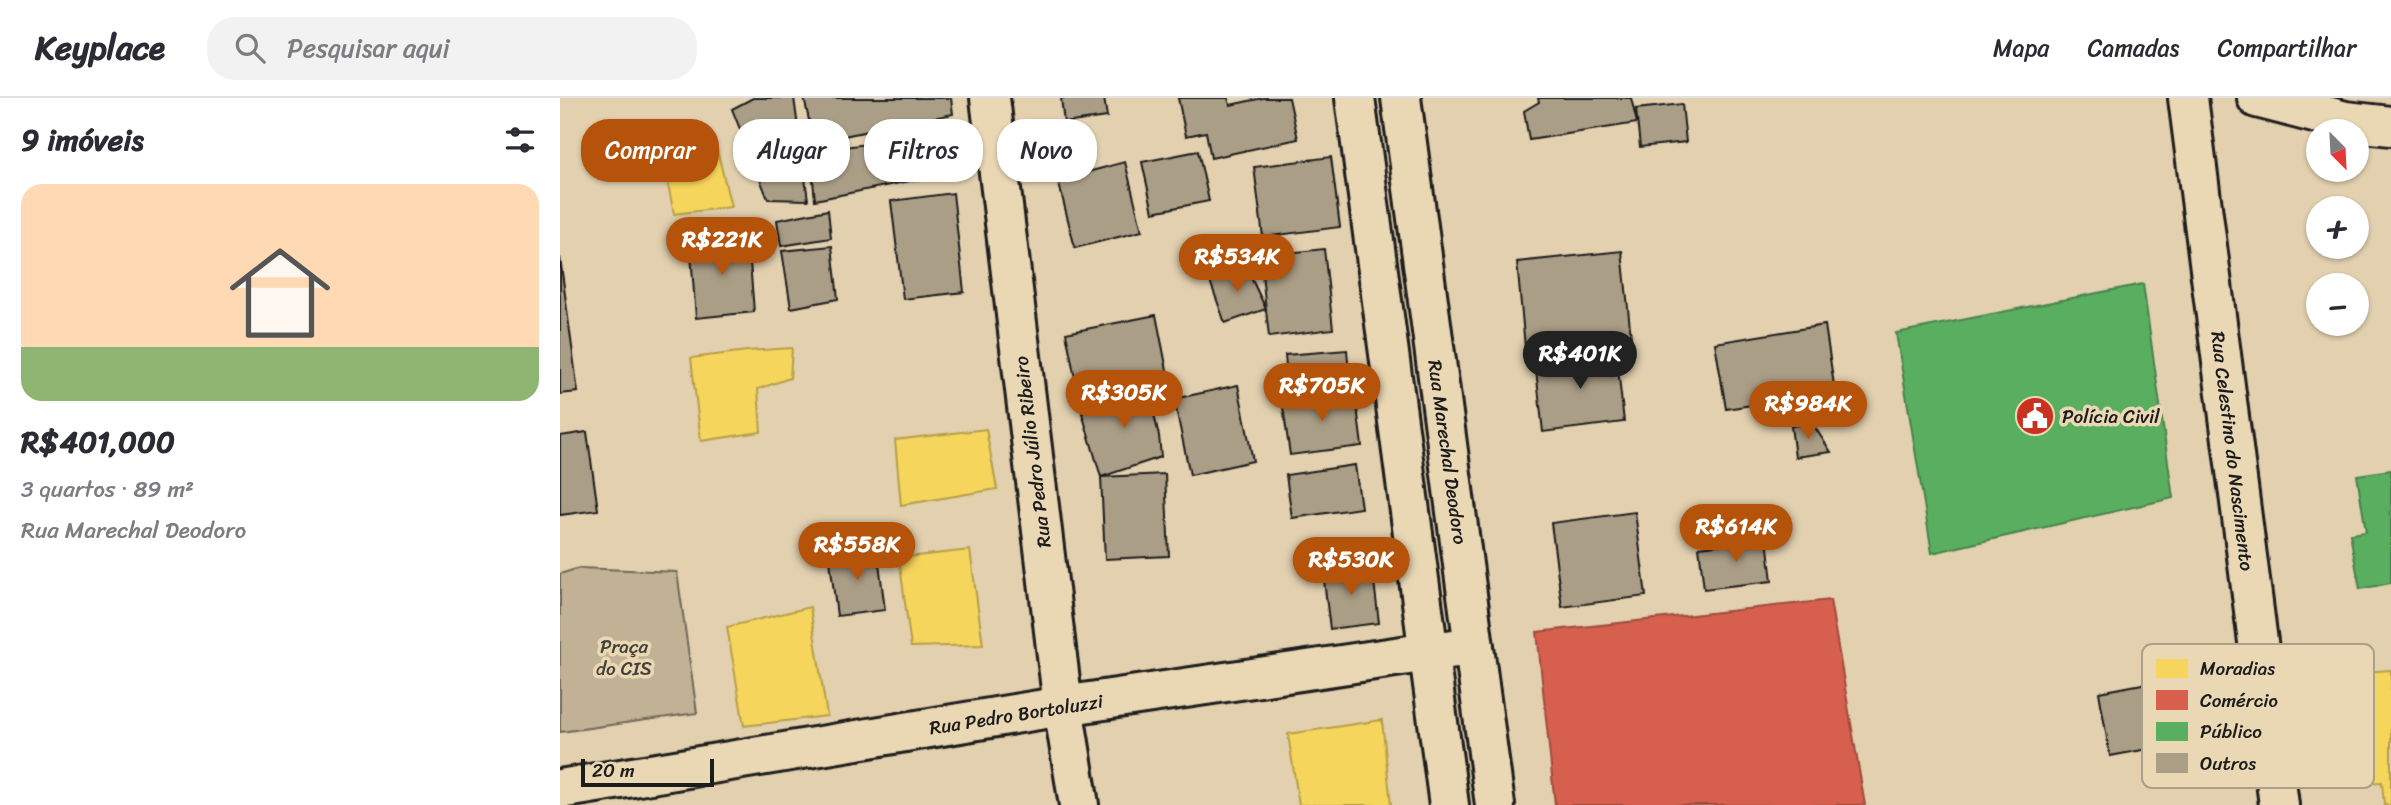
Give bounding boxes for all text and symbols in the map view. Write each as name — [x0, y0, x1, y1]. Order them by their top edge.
search box — [207, 17, 697, 80]
text: Keyplace — [35, 19, 165, 77]
text: Pesquisar aqui — [287, 25, 450, 71]
text: Mapa — [1993, 27, 2049, 69]
text: Camadas — [2087, 27, 2179, 69]
text: Compartilhar — [2217, 27, 2356, 69]
icon: search — [231, 29, 269, 67]
text: 9 imóveis — [21, 113, 144, 167]
chip: Comprar — [581, 119, 719, 182]
chip: Alugar — [733, 119, 850, 182]
chip: Filtros — [864, 119, 983, 182]
chip: Novo — [997, 119, 1097, 182]
north arrow — [2306, 119, 2370, 182]
map controls — [2306, 119, 2369, 336]
icon: filters — [501, 121, 539, 159]
button: + — [2306, 196, 2369, 259]
pin: R$221K — [665, 218, 779, 277]
text: R$221K — [682, 219, 762, 260]
icon: home — [217, 230, 343, 356]
pin: R$534K — [1180, 234, 1294, 294]
text: R$534K — [1195, 236, 1279, 277]
button: − — [2306, 273, 2369, 336]
street label: Rua Celestino do Nascimento — [2201, 329, 2264, 573]
pin: R$401K — [1523, 331, 1637, 391]
text: R$401K — [1539, 333, 1621, 374]
street label: Rua Pedro Júlio Ribeiro — [1004, 354, 1061, 550]
street label: Rua Marechal Deodoro — [1418, 358, 1477, 546]
pin: R$705K — [1265, 364, 1379, 423]
text: R$705K — [1279, 365, 1365, 406]
pin: R$305K — [1067, 370, 1181, 430]
text: R$305K — [1082, 372, 1166, 413]
pin: R$984K — [1751, 382, 1865, 441]
text: R$984K — [1765, 383, 1851, 424]
public building icon: Polícia Civil — [2014, 395, 2056, 437]
place label: Polícia Civil — [2062, 400, 2160, 433]
text: R$401,000 — [21, 415, 175, 469]
text: 3 quartos · 89 m² — [21, 469, 194, 510]
pin: R$614K — [1679, 504, 1793, 564]
text: R$614K — [1696, 506, 1776, 547]
text: Rua Marechal Deodoro — [21, 510, 246, 551]
pin: R$558K — [800, 522, 914, 582]
text: R$558K — [814, 524, 900, 565]
pin: R$530K — [1294, 538, 1408, 597]
text: R$530K — [1309, 539, 1393, 580]
park label: Praça do CIS — [596, 630, 652, 685]
legend — [2142, 644, 2374, 788]
text: Moradias — [2200, 652, 2275, 685]
street label: Rua Pedro Bortoluzzi — [927, 684, 1106, 744]
text: Comércio — [2200, 684, 2278, 717]
text: Público — [2200, 715, 2262, 748]
text: Outros — [2200, 747, 2256, 780]
text: 20 m — [592, 754, 635, 787]
scale bar — [581, 756, 714, 788]

